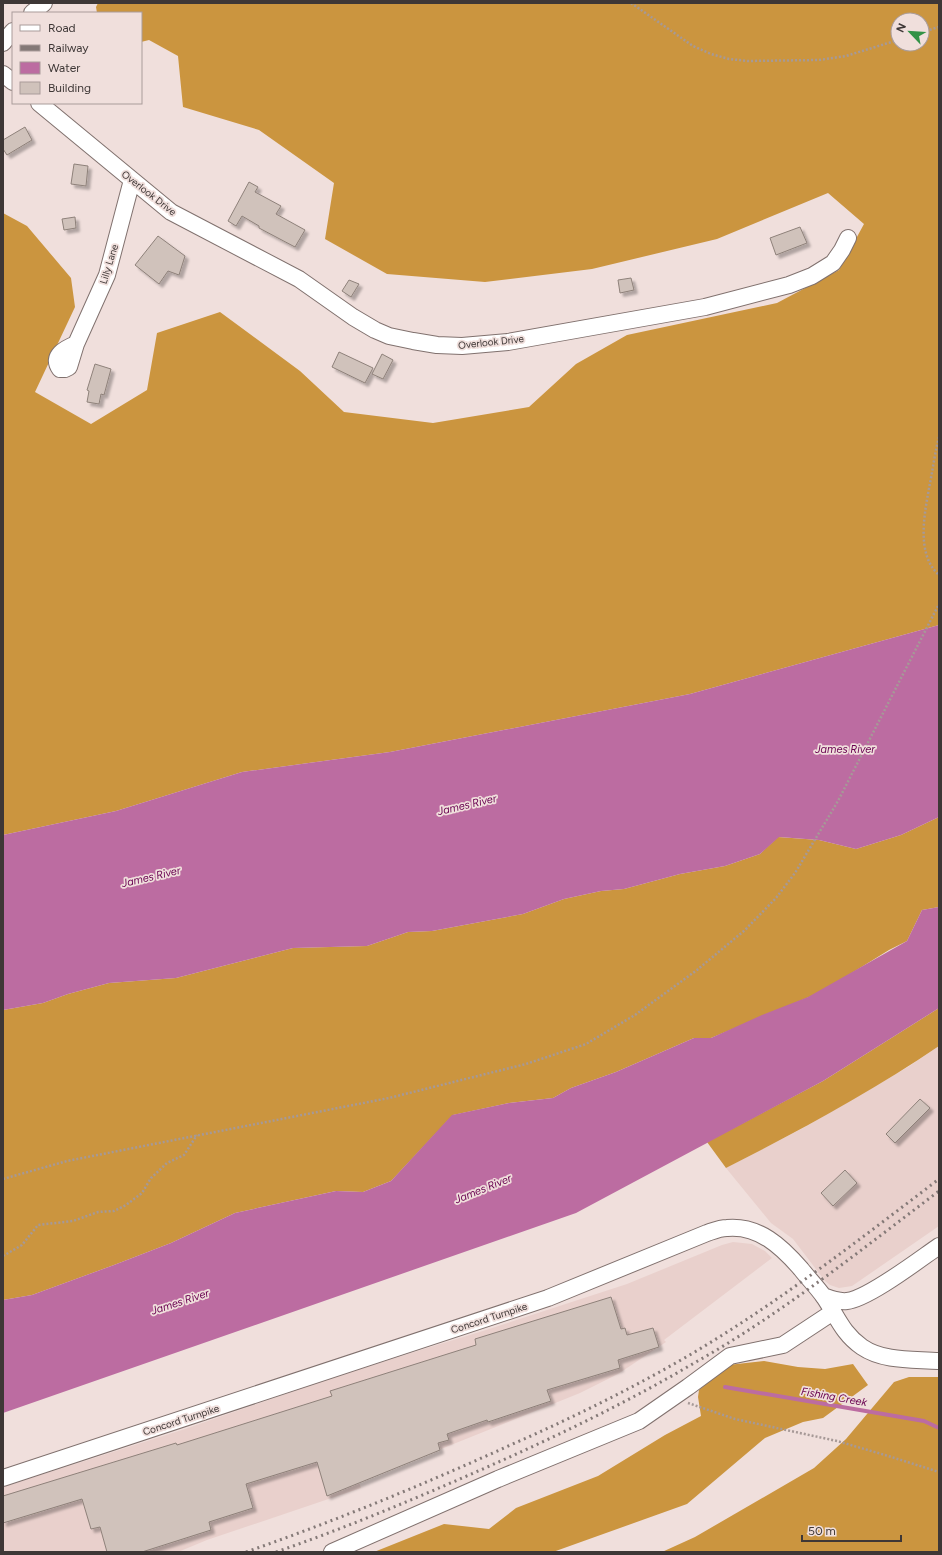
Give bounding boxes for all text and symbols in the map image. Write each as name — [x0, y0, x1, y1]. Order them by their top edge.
legend — [12, 12, 142, 104]
north arrow — [890, 12, 930, 52]
text: Road — [48, 21, 76, 35]
text: N — [894, 21, 909, 35]
text: Railway — [48, 41, 89, 55]
text: Water — [48, 61, 80, 75]
text: Building — [48, 81, 91, 95]
street label: Overlook Drive — [119, 168, 179, 219]
street label: Lilly Lane — [97, 242, 121, 286]
street label: Overlook Drive — [458, 332, 525, 352]
water label: James River — [814, 743, 876, 756]
water label: James River — [435, 792, 499, 818]
water label: James River — [119, 864, 183, 890]
water label: James River — [452, 1171, 515, 1207]
water label: James River — [148, 1286, 212, 1318]
street label: Concord Turnpike — [449, 1299, 529, 1336]
water label: Fishing Creek — [800, 1385, 869, 1409]
street label: Concord Turnpike — [141, 1401, 221, 1438]
scale bar — [802, 1517, 901, 1543]
text: 50 m — [808, 1524, 836, 1538]

